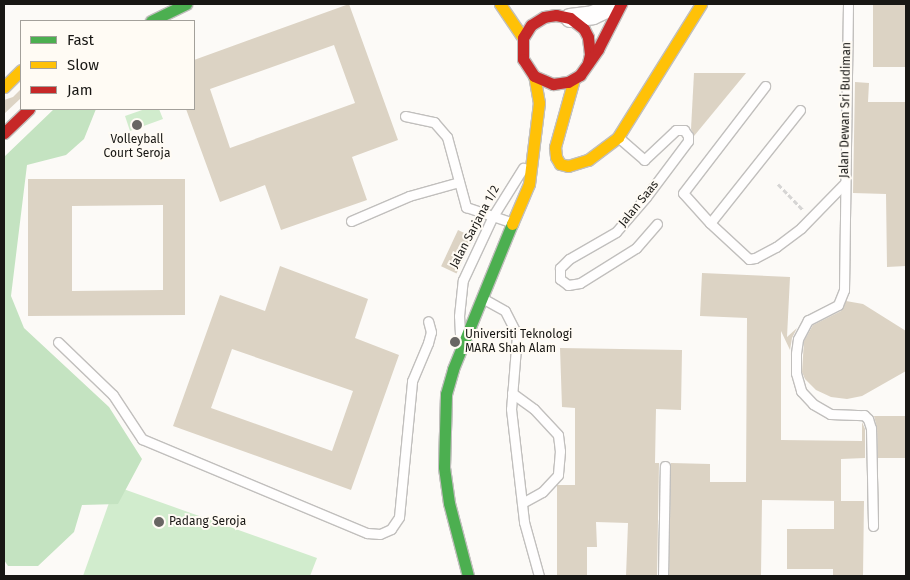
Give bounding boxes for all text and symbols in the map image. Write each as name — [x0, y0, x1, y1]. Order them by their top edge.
legend — [20, 20, 195, 110]
text: Fast — [67, 31, 94, 49]
street label: Jalan Dewan Sri Budiman — [838, 42, 854, 178]
text: Slow — [67, 56, 99, 74]
text: Jam — [67, 81, 93, 99]
marker: Volleyball Court Seroja — [131, 119, 143, 131]
place label: Volleyball Court Seroja — [104, 133, 170, 161]
street label: Jalan Saas — [616, 178, 662, 230]
street label: Jalan Sarjana 1/2 — [447, 183, 503, 271]
place label: Universiti Teknologi MARA Shah Alam — [465, 328, 572, 356]
marker: Universiti Teknologi MARA Shah Alam — [449, 336, 461, 348]
place label: Padang Seroja — [169, 515, 246, 529]
marker: Padang Seroja — [153, 516, 165, 528]

